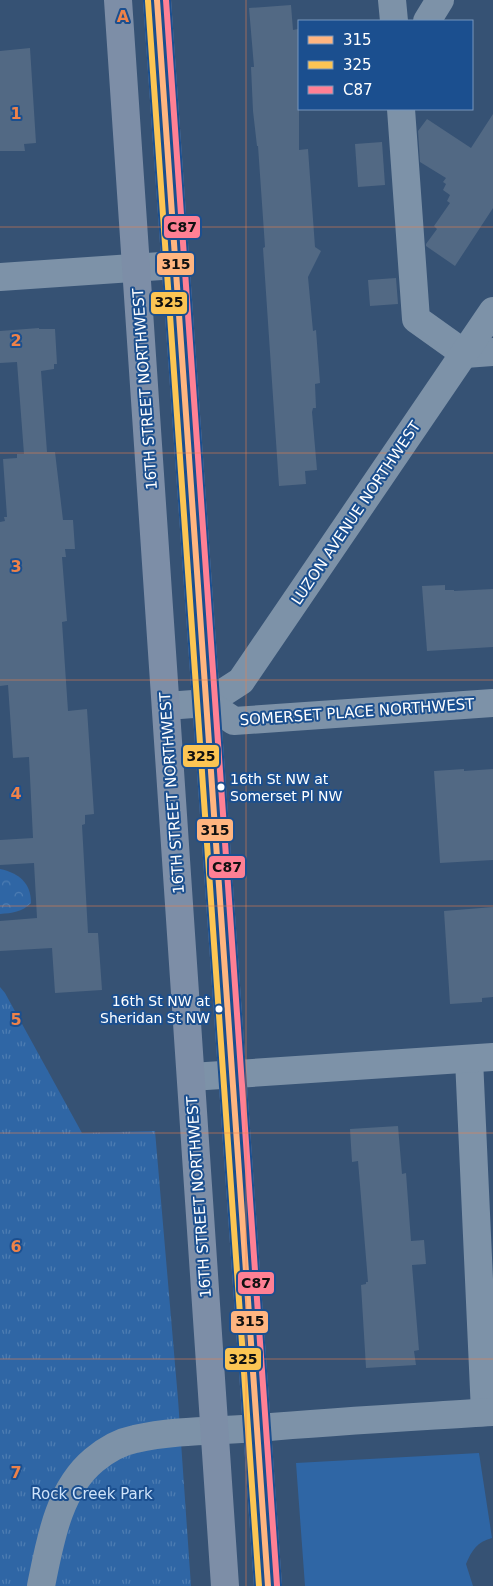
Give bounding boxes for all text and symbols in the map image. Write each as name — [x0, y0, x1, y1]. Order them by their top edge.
text: A — [117, 7, 130, 26]
legend — [298, 20, 473, 110]
text: 315 — [343, 31, 372, 49]
text: 325 — [343, 56, 372, 74]
text: C87 — [343, 81, 373, 99]
text: 1 — [10, 104, 22, 123]
line badge: C87 — [163, 215, 201, 239]
text: C87 — [167, 219, 197, 235]
line badge: 315 — [156, 252, 195, 276]
text: 315 — [161, 256, 191, 272]
street label: 16TH STREET NORTHWEST — [129, 287, 161, 490]
line badge: 325 — [150, 291, 188, 315]
text: 325 — [154, 294, 184, 310]
text: 2 — [10, 331, 22, 350]
street label: LUZON AVENUE NORTHWEST — [288, 417, 425, 608]
text: 3 — [10, 557, 22, 576]
street label: 16TH STREET NORTHWEST — [156, 691, 188, 894]
street label: SOMERSET PLACE NORTHWEST — [239, 695, 476, 729]
line badge: 325 — [182, 744, 220, 768]
text: 325 — [186, 748, 216, 764]
place label: 16th St NW at Somerset Pl NW — [230, 771, 343, 804]
marker: 16th St NW at Somerset Pl NW — [216, 782, 226, 792]
text: 4 — [10, 784, 22, 803]
line badge: 315 — [196, 818, 234, 842]
text: 315 — [200, 822, 230, 838]
line badge: C87 — [208, 855, 246, 879]
text: C87 — [212, 859, 242, 875]
place label: 16th St NW at Sheridan St NW — [100, 993, 211, 1026]
marker: 16th St NW at Sheridan St NW — [214, 1004, 224, 1014]
text: 5 — [10, 1010, 22, 1029]
street label: 16TH STREET NORTHWEST — [183, 1095, 215, 1298]
text: 6 — [10, 1237, 22, 1256]
line badge: C87 — [237, 1271, 275, 1295]
text: C87 — [241, 1275, 271, 1291]
line badge: 315 — [230, 1310, 269, 1334]
text: 315 — [235, 1313, 265, 1329]
line badge: 325 — [224, 1347, 262, 1371]
text: 325 — [228, 1351, 258, 1367]
text: 7 — [10, 1463, 22, 1482]
park label: Rock Creek Park — [31, 1485, 153, 1503]

